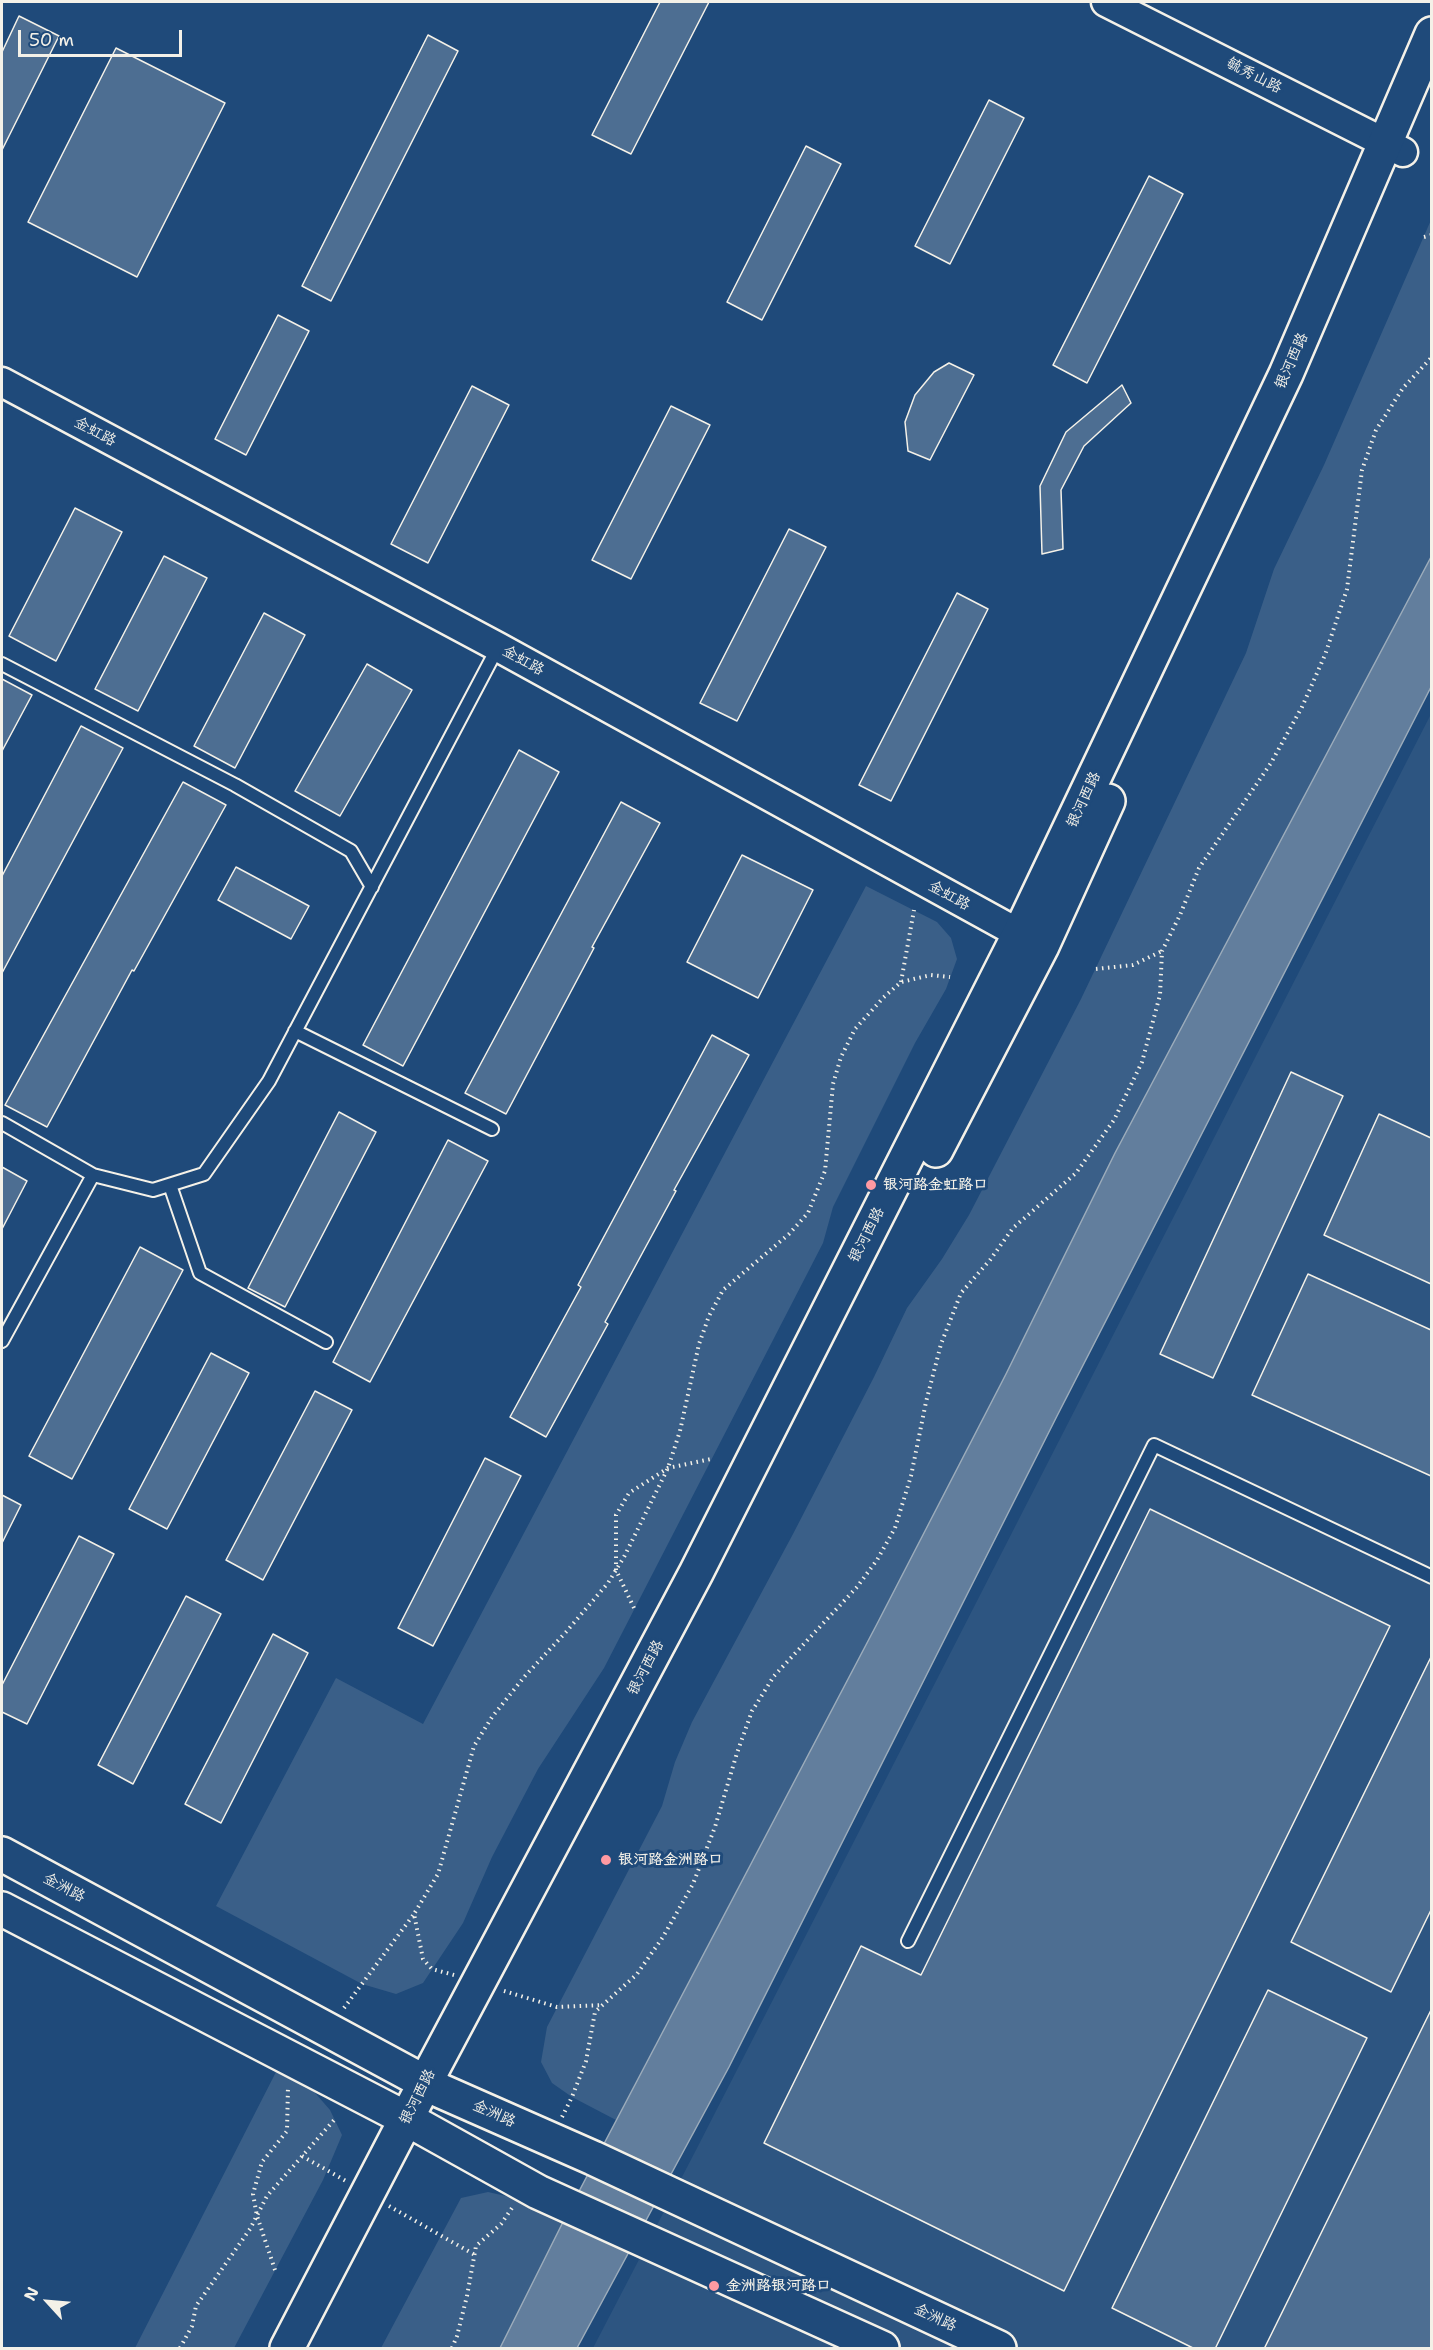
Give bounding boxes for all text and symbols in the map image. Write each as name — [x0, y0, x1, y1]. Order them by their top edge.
scale bar — [21, 18, 184, 56]
text: 50 m — [29, 28, 74, 52]
street label: 毓秀山路 — [1223, 54, 1285, 98]
street label: 银河西路 — [1272, 330, 1312, 392]
street label: 金虹路 — [71, 413, 119, 451]
street label: 金虹路 — [499, 642, 547, 680]
street label: 银河西路 — [1063, 769, 1105, 831]
street label: 金虹路 — [925, 877, 973, 915]
place label: 银河路金虹路口 — [883, 1176, 988, 1194]
marker: 银河路金虹路口 — [864, 1178, 878, 1192]
street label: 银河西路 — [845, 1204, 889, 1266]
street label: 银河西路 — [624, 1637, 668, 1699]
place label: 银河路金洲路口 — [618, 1851, 723, 1869]
marker: 银河路金洲路口 — [599, 1853, 613, 1867]
street label: 金洲路 — [40, 1869, 88, 1907]
street label: 银河西路 — [396, 2066, 440, 2128]
street label: 金洲路 — [470, 2097, 518, 2131]
north arrow — [18, 2272, 78, 2332]
place label: 金洲路银河路口 — [726, 2277, 831, 2295]
marker: 金洲路银河路口 — [707, 2279, 721, 2293]
text: N — [19, 2284, 44, 2304]
street label: 金洲路 — [911, 2300, 959, 2336]

